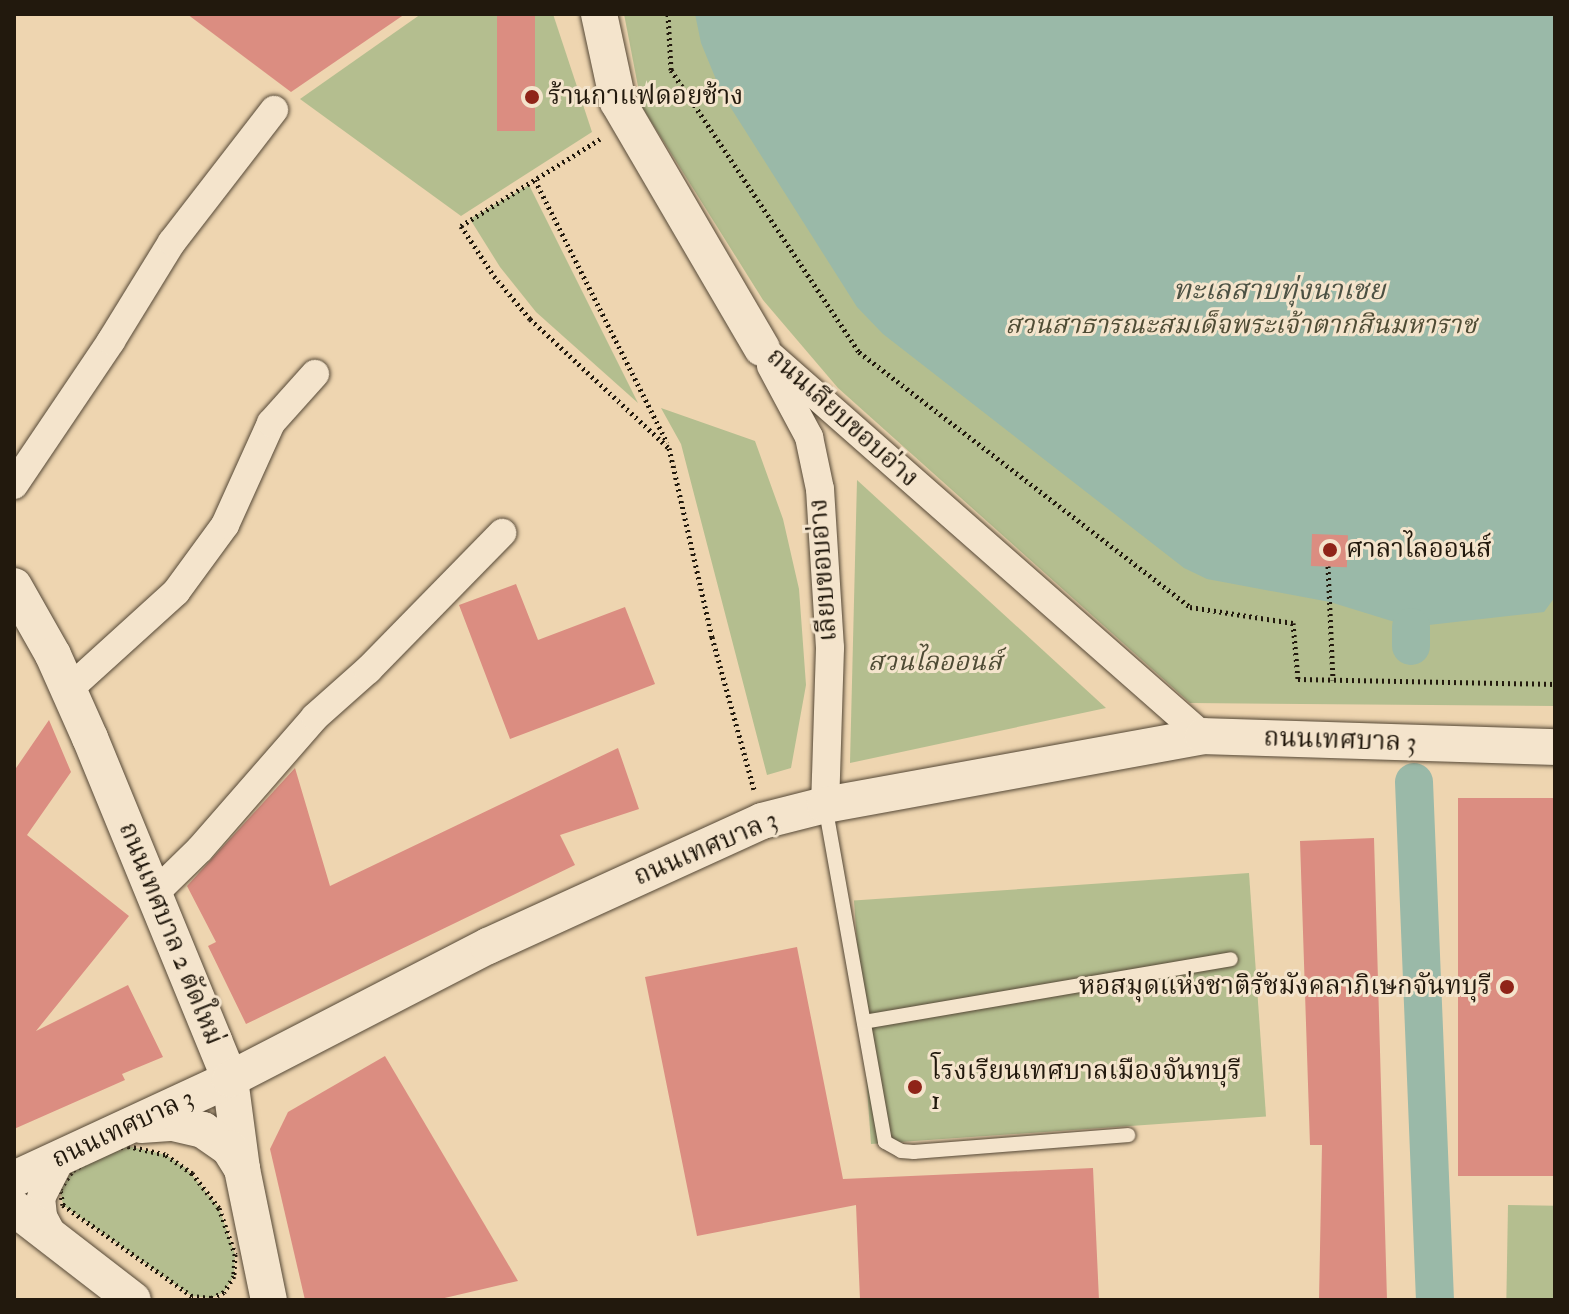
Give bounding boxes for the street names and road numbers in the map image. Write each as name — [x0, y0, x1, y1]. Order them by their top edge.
street label: ถนนเลียบขอบอ่าง — [760, 342, 924, 494]
street label: เลียบขอบอ่าง — [803, 497, 845, 643]
street label: ถนนเทศบาล 3 — [1263, 723, 1417, 759]
street label: ถนนเทศบาล 3 — [629, 805, 783, 893]
street label: ถนนเทศบาล 2 ตัดใหม่ — [111, 818, 229, 1050]
street label: ถนนเทศบาล 3 — [47, 1083, 199, 1175]

